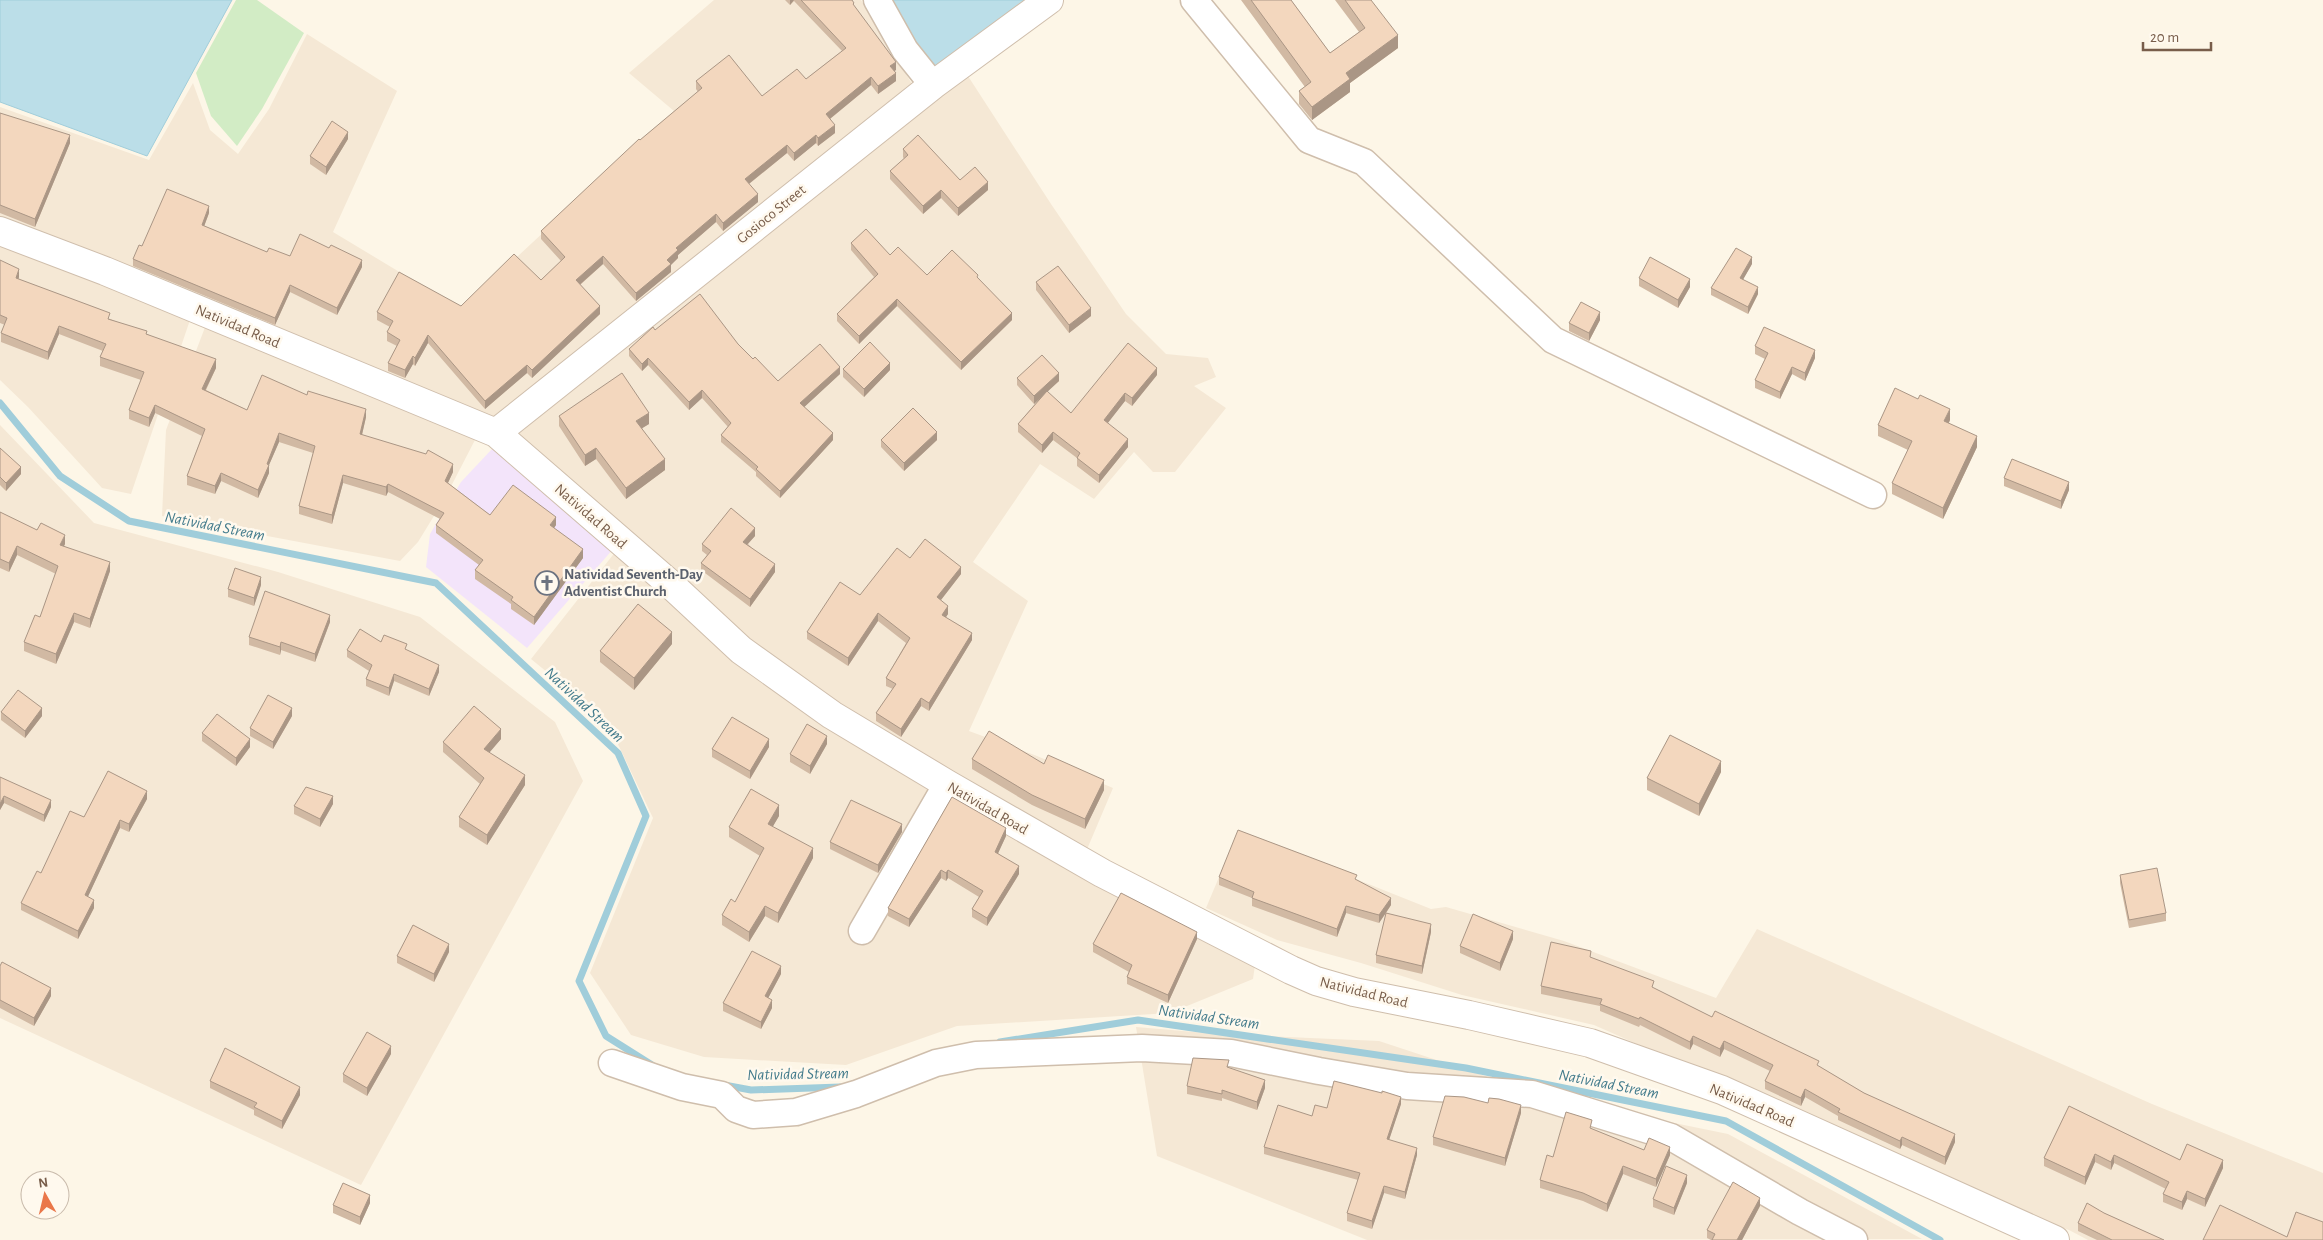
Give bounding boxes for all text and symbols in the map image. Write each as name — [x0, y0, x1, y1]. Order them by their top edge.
scale bar — [2143, 20, 2210, 52]
text: 20 m — [2150, 30, 2179, 45]
street label: Gosioco Street — [734, 182, 809, 247]
street label: Natividad Road — [193, 302, 282, 351]
street label: Natividad Road — [552, 481, 630, 552]
water label: Natividad Stream — [163, 508, 266, 544]
place label: Natividad Seventh-Day Adventist Church — [564, 567, 703, 599]
church icon: Natividad Seventh-Day Adventist Church — [534, 570, 560, 596]
water label: Natividad Stream — [542, 664, 627, 745]
street label: Natividad Road — [945, 779, 1031, 838]
street label: Natividad Road — [1318, 974, 1410, 1011]
water label: Natividad Stream — [1157, 1002, 1260, 1032]
water label: Natividad Stream — [747, 1065, 849, 1083]
water label: Natividad Stream — [1557, 1066, 1660, 1102]
street label: Natividad Road — [1707, 1081, 1796, 1130]
north arrow — [20, 1170, 70, 1220]
text: N — [38, 1176, 49, 1191]

